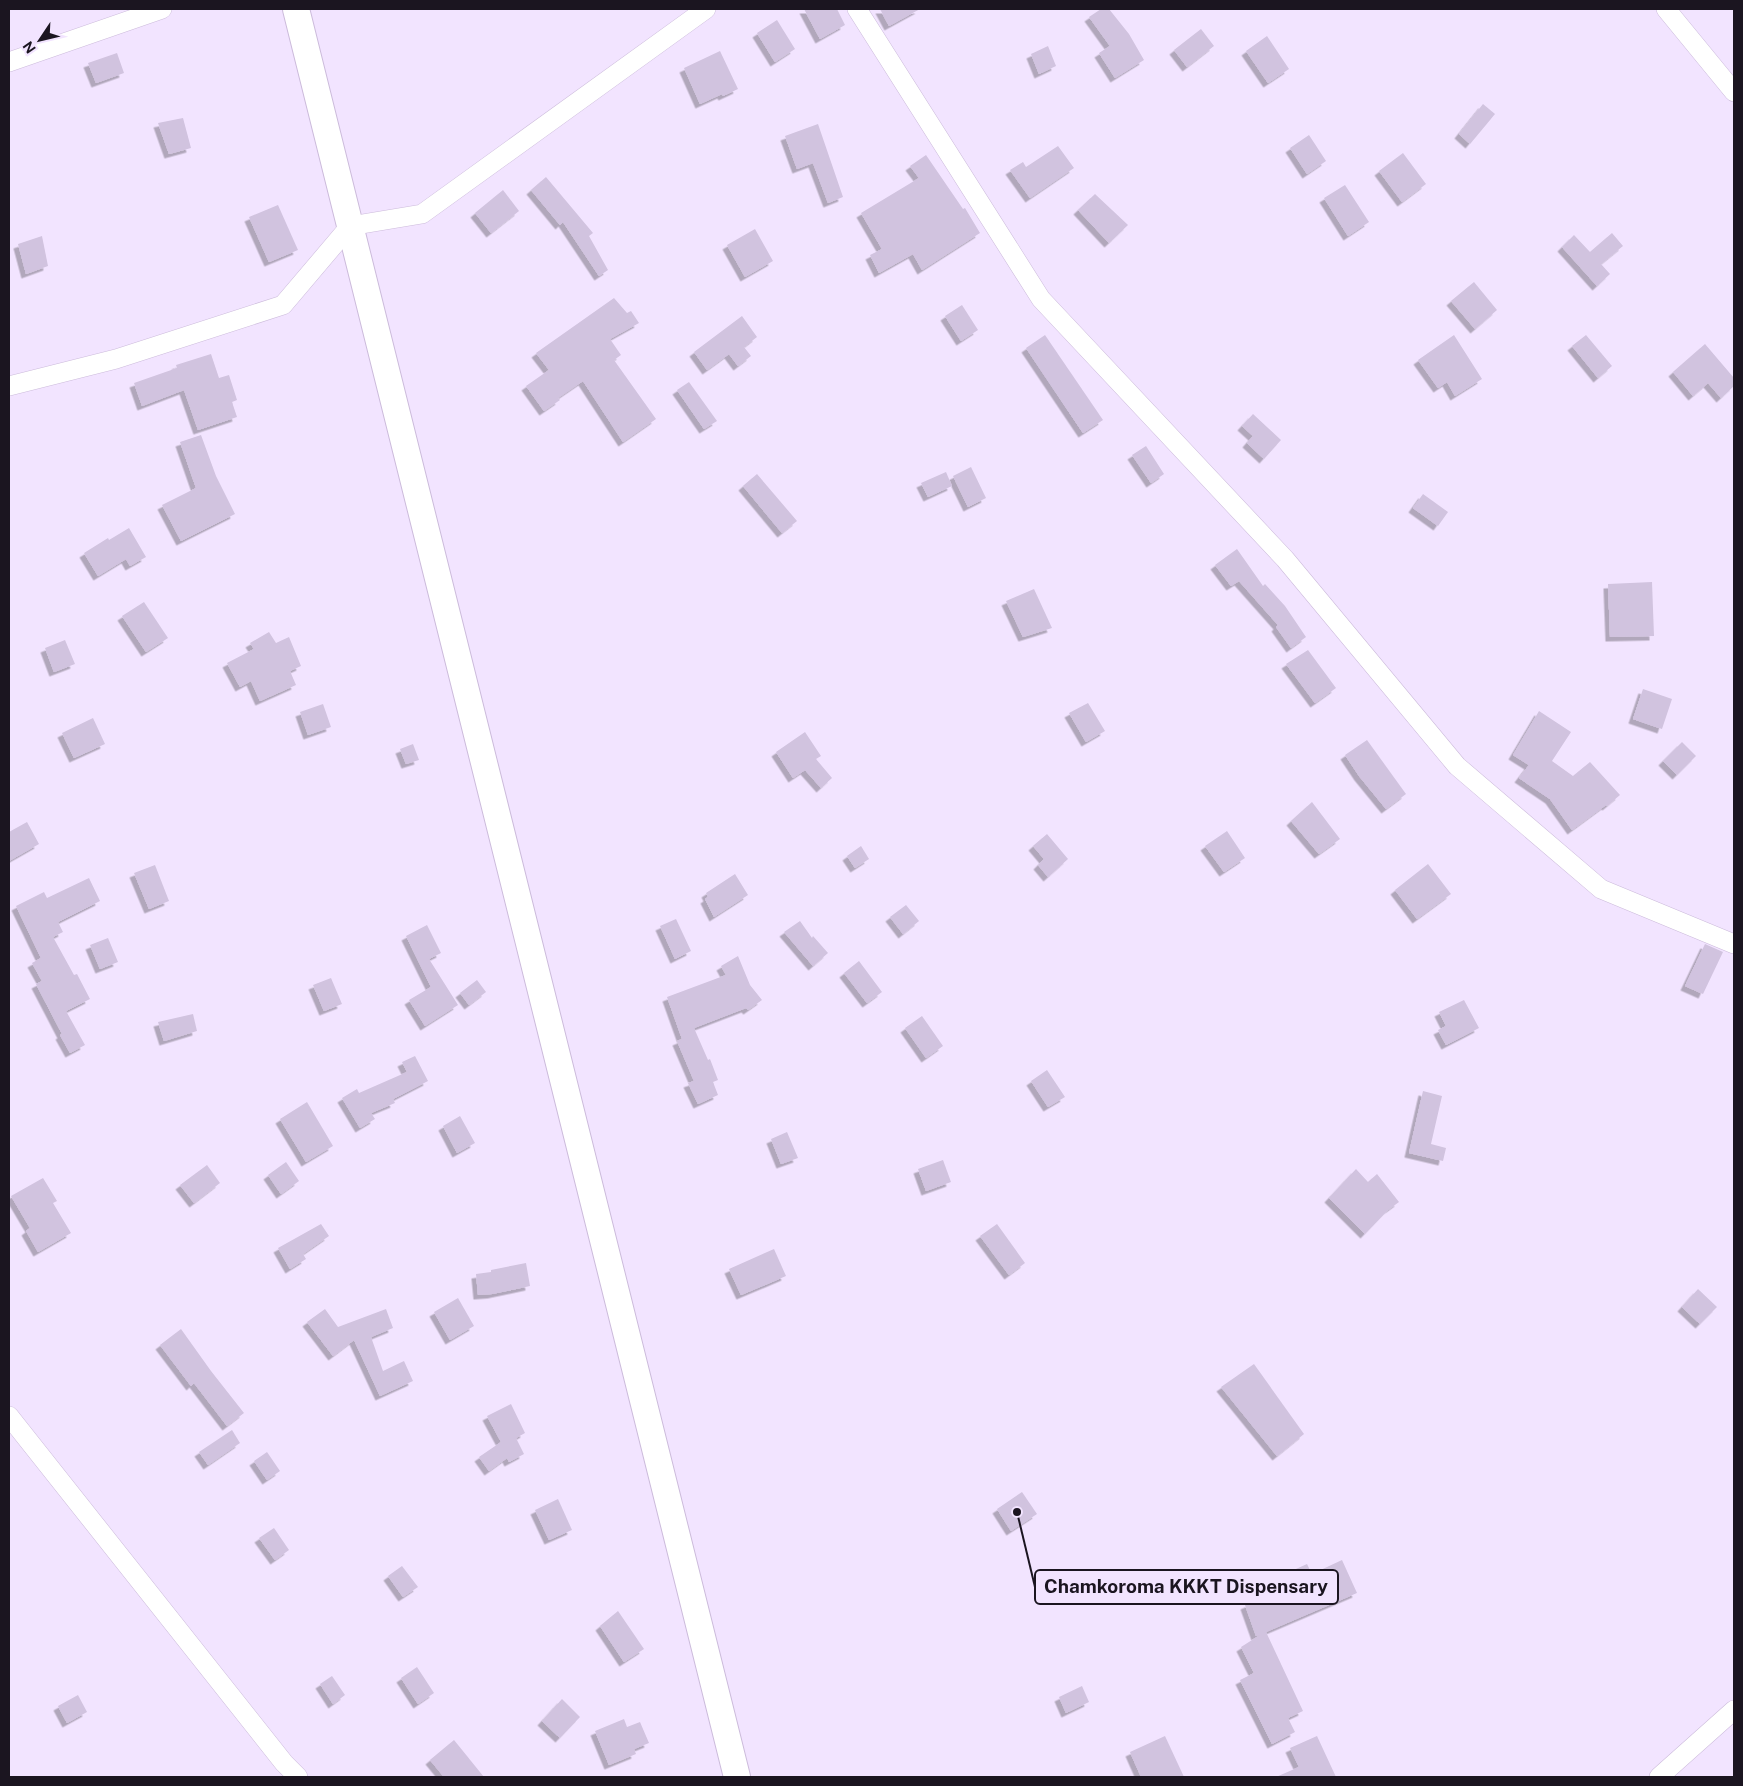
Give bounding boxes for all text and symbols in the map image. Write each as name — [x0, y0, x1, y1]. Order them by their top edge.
north arrow — [15, 15, 65, 65]
text: N — [20, 38, 39, 57]
callout: Chamkoroma KKKT Dispensary — [1035, 1570, 1338, 1604]
text: Chamkoroma KKKT Dispensary — [1044, 1575, 1328, 1597]

